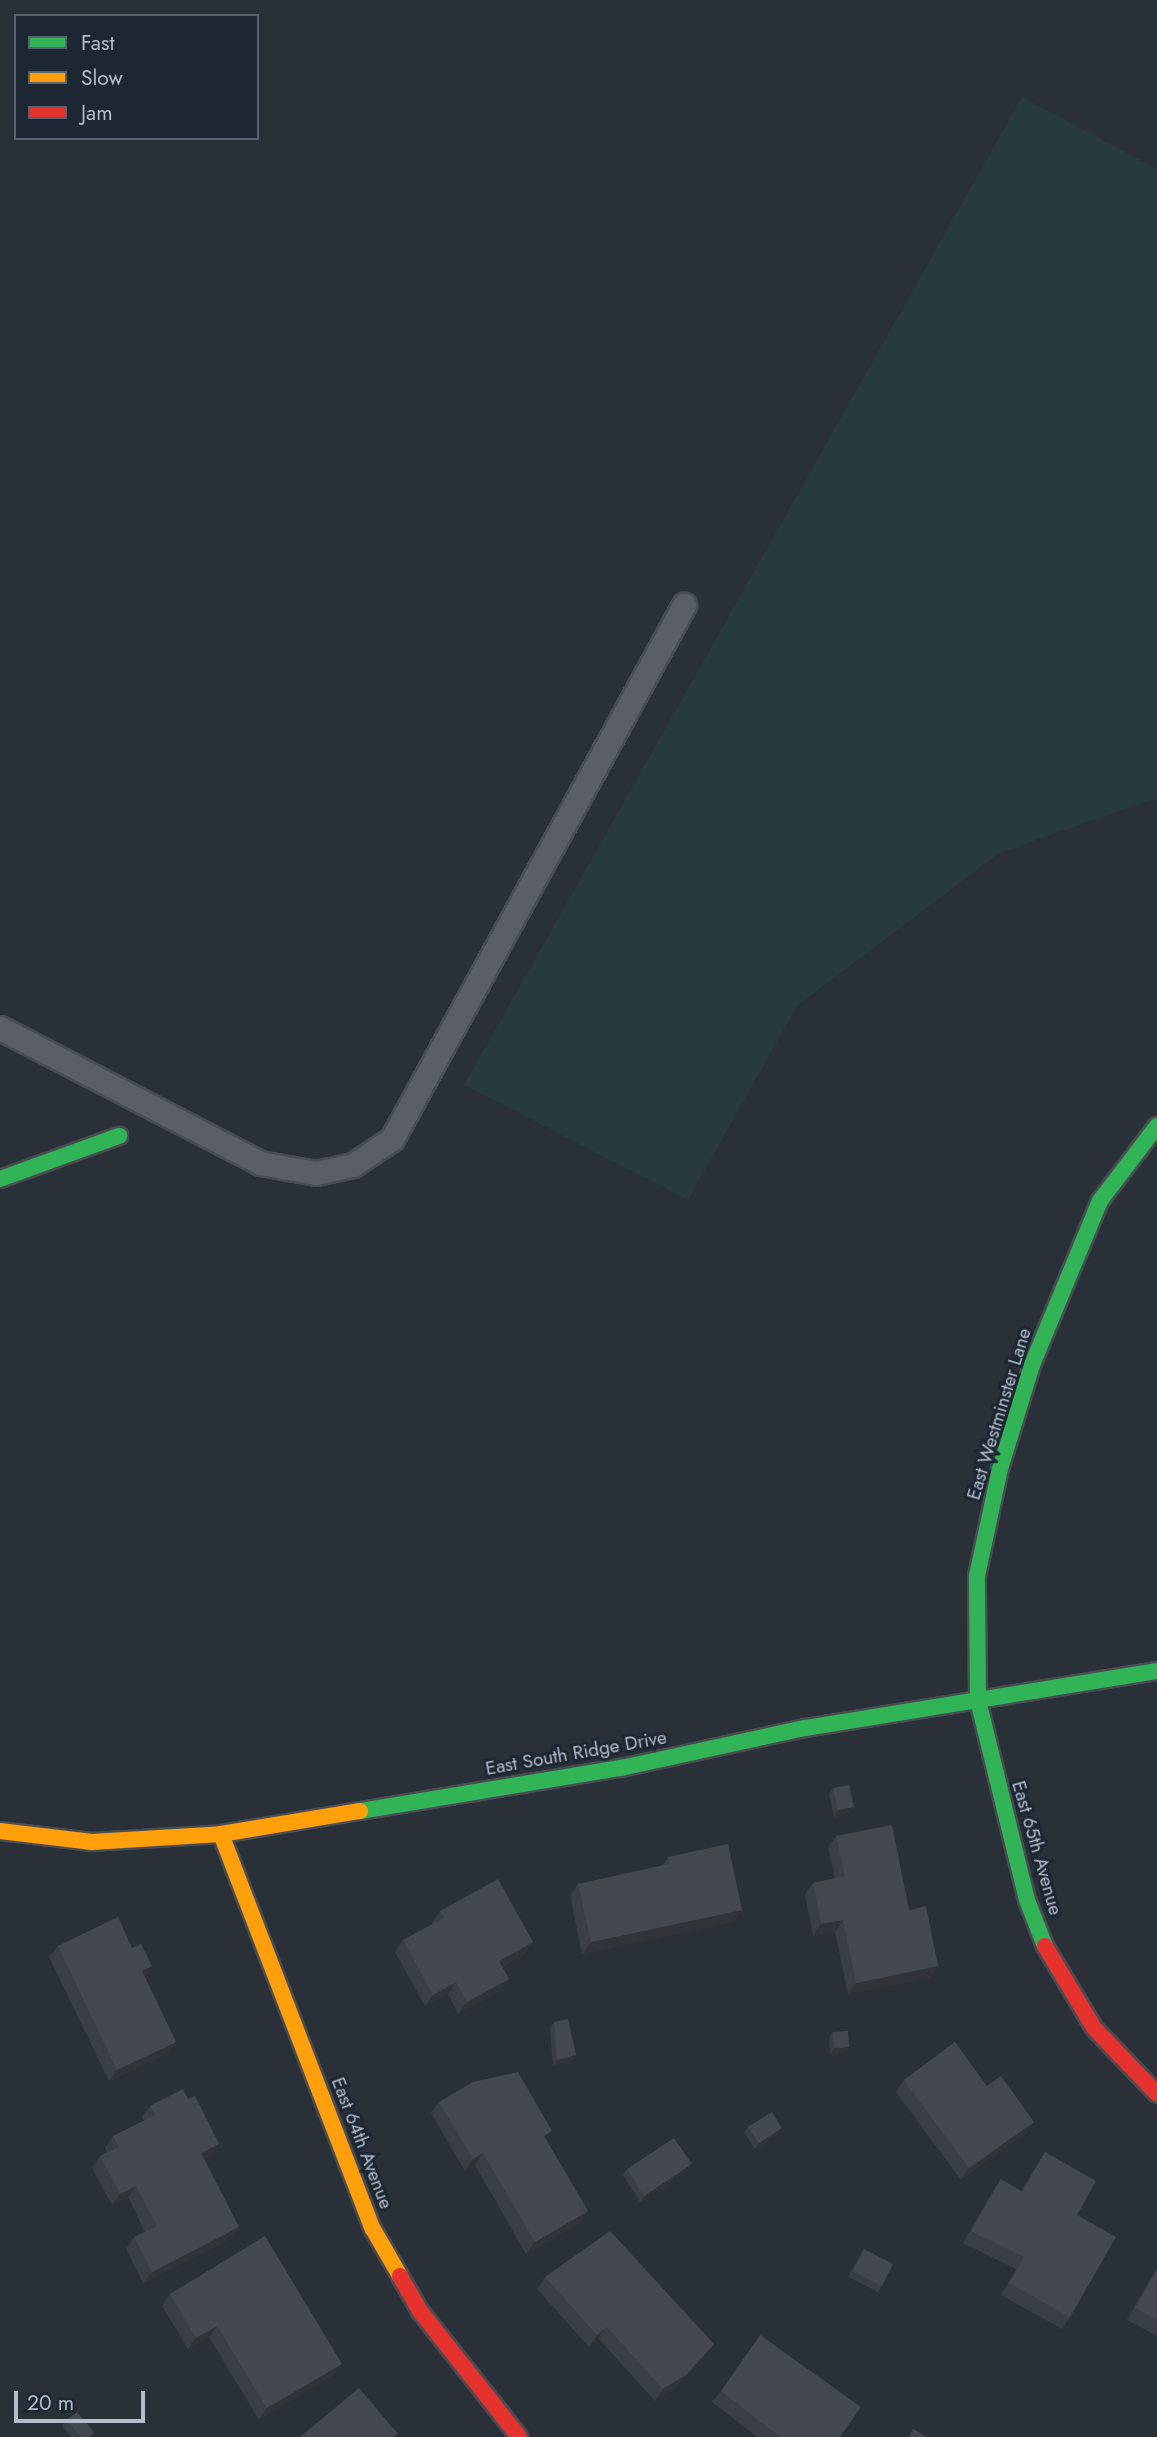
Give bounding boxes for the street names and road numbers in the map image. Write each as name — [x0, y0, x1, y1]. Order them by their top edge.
street label: East Westminster Lane — [962, 1325, 1036, 1503]
street label: East South Ridge Drive — [484, 1726, 668, 1780]
street label: East 65th Avenue — [1007, 1778, 1067, 1918]
street label: East 64th Avenue — [326, 2074, 398, 2212]

